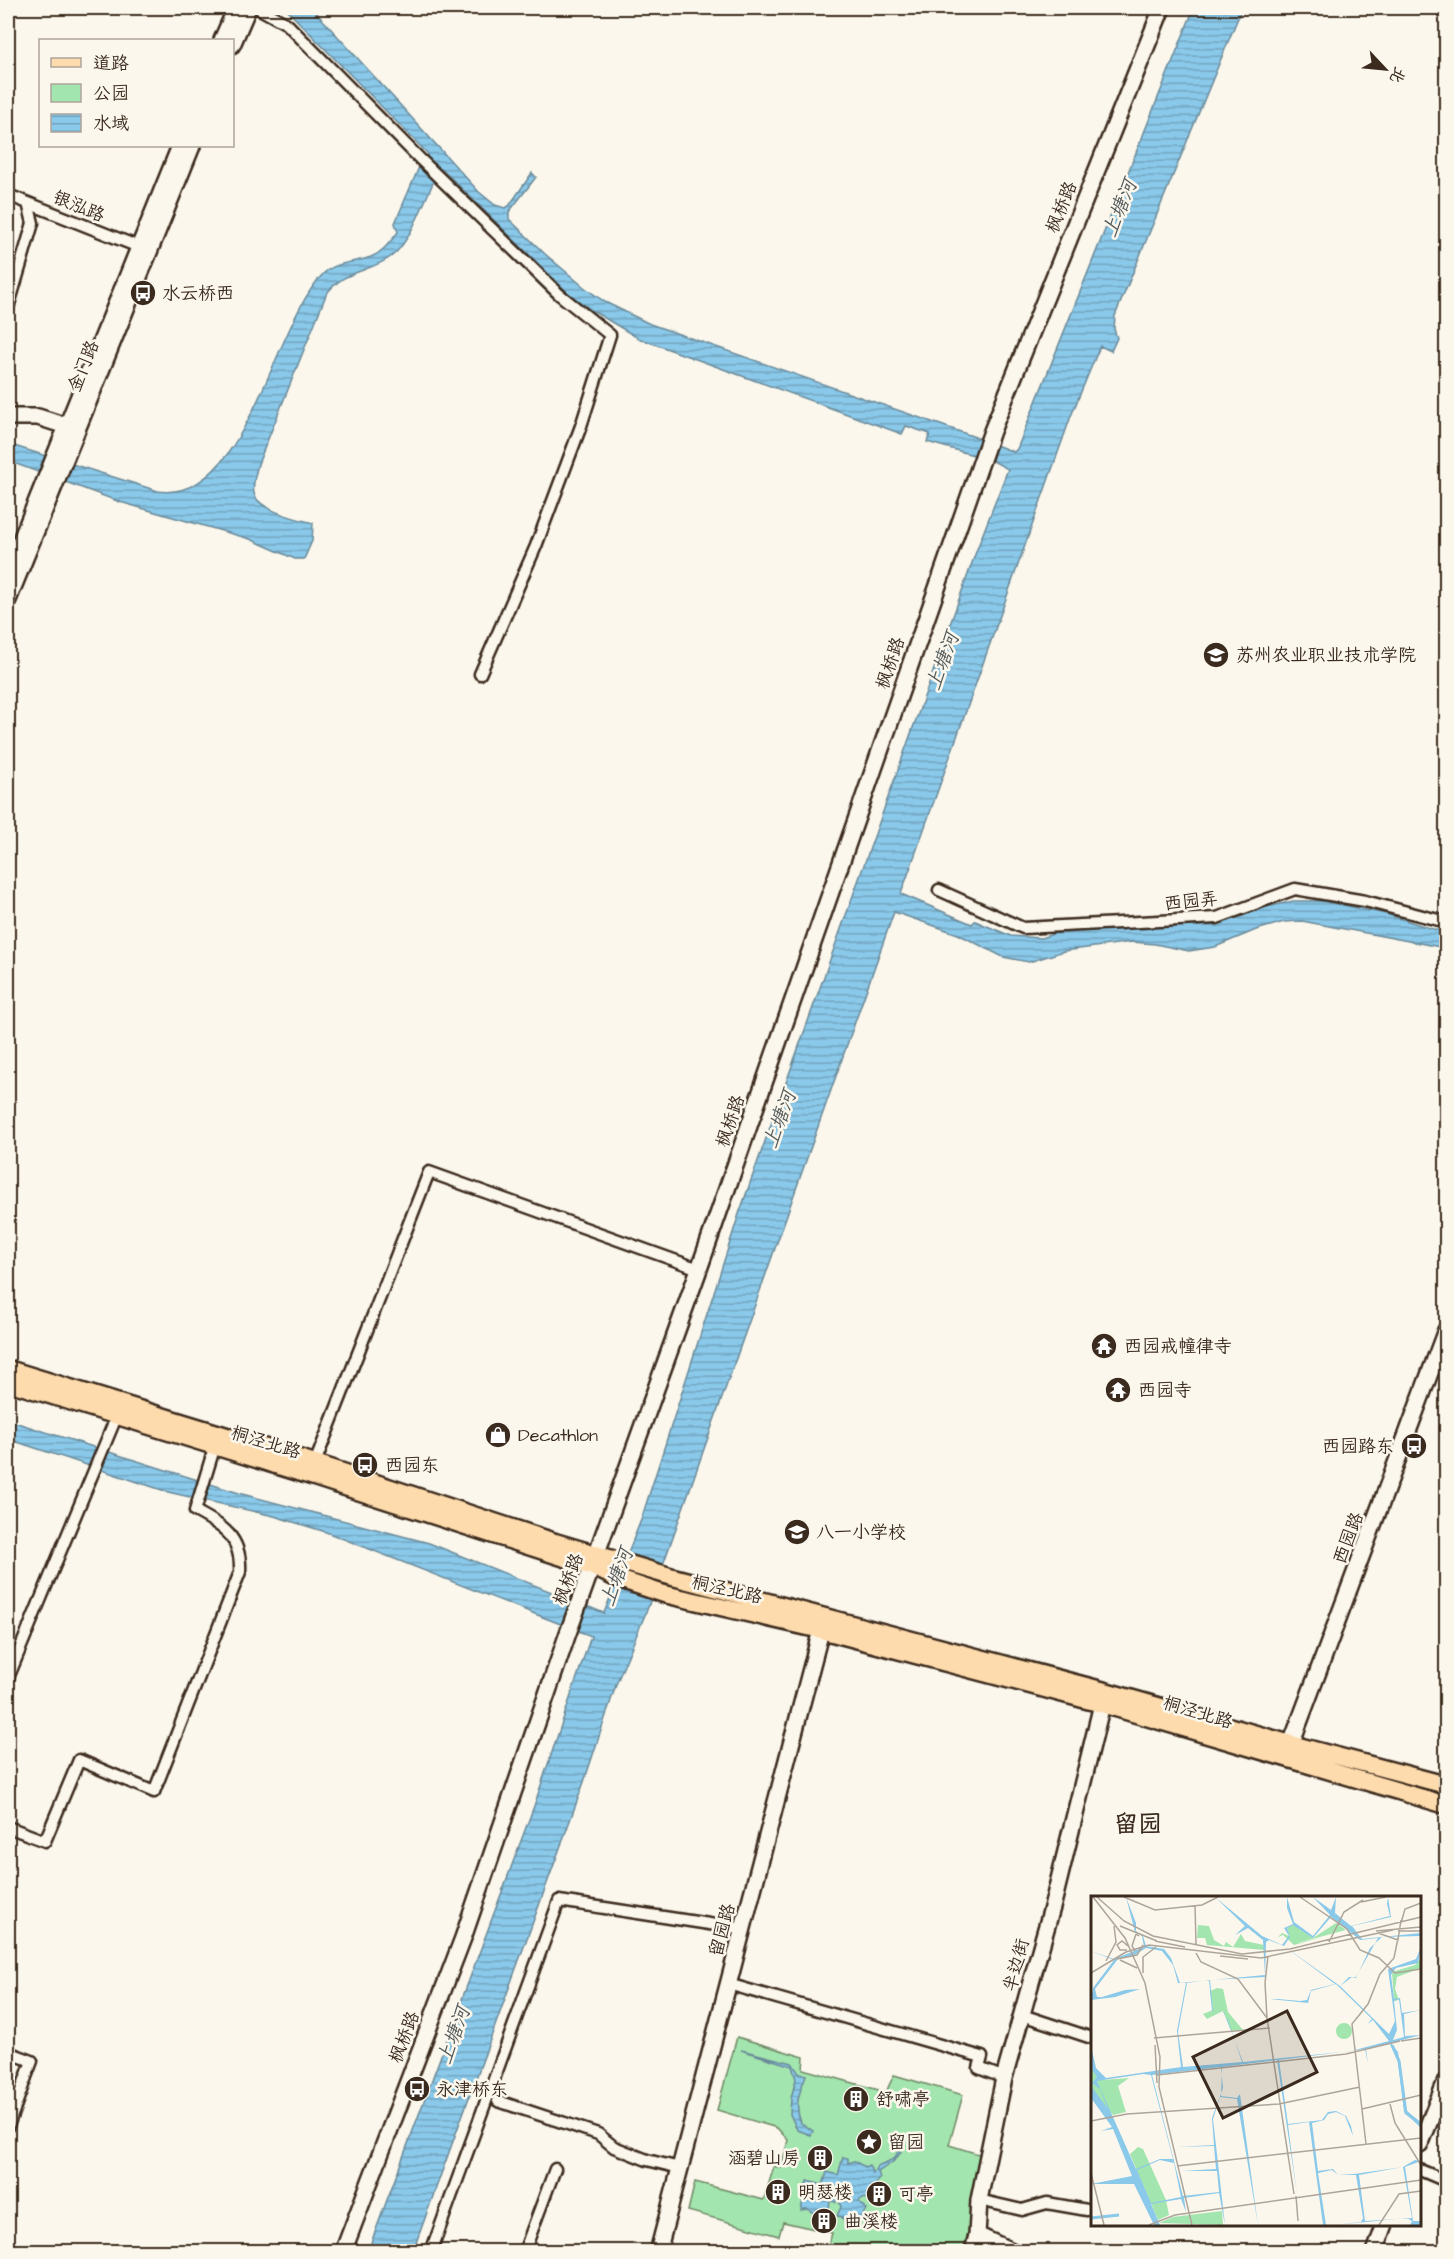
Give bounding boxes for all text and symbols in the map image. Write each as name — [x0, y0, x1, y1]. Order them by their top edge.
legend — [39, 39, 234, 147]
north arrow — [1355, 39, 1415, 99]
text: 道路 — [93, 51, 129, 76]
text: 北 — [1384, 63, 1411, 87]
text: 公园 — [93, 81, 129, 106]
text: 水域 — [93, 111, 129, 136]
water label: 上塘河 — [1096, 173, 1145, 241]
street label: 枫桥路 — [1040, 177, 1083, 237]
street label: 银泓路 — [49, 185, 109, 228]
bus stop icon: 水云桥西 — [128, 278, 158, 308]
place label: 水云桥西 — [162, 281, 234, 306]
street label: 金门路 — [62, 336, 105, 396]
water label: 上塘河 — [920, 626, 967, 694]
street label: 枫桥路 — [870, 634, 911, 693]
school or university icon: 苏州农业职业技术学院 — [1201, 640, 1231, 670]
place label: 苏州农业职业技术学院 — [1236, 643, 1416, 668]
street label: 西园弄 — [1163, 886, 1219, 917]
water label: 上塘河 — [757, 1084, 804, 1152]
street label: 枫桥路 — [710, 1092, 751, 1151]
temple icon: 西园戒幢律寺 — [1089, 1331, 1119, 1361]
place label: 西园戒幢律寺 — [1124, 1334, 1232, 1359]
temple icon: 西园寺 — [1103, 1375, 1133, 1405]
place label: 西园寺 — [1138, 1378, 1192, 1403]
street label: 桐泾北路 — [228, 1420, 304, 1465]
shop icon: Decathlon — [483, 1420, 513, 1450]
place label: Decathlon — [518, 1423, 598, 1448]
bus stop icon: 西园路东 — [1399, 1431, 1429, 1461]
place label: 西园路东 — [1322, 1434, 1394, 1459]
bus stop icon: 西园东 — [350, 1450, 380, 1480]
place label: 西园东 — [385, 1453, 439, 1478]
street label: 西园路 — [1327, 1508, 1370, 1568]
school or university icon: 八一小学校 — [782, 1517, 812, 1547]
place label: 八一小学校 — [816, 1520, 906, 1545]
water label: 上塘河 — [594, 1542, 641, 1610]
street label: 枫桥路 — [547, 1549, 590, 1609]
street label: 桐泾北路 — [689, 1569, 765, 1610]
street label: 桐泾北路 — [1160, 1690, 1236, 1735]
district label: 留园 — [1114, 1808, 1162, 1842]
inset map — [1091, 1896, 1421, 2226]
street label: 留园路 — [703, 1901, 742, 1959]
street label: 半边街 — [997, 1936, 1036, 1994]
water label: 上塘河 — [431, 2000, 478, 2068]
street label: 枫桥路 — [383, 2007, 426, 2067]
bus stop icon: 永津桥东 — [402, 2074, 432, 2104]
place label: 永津桥东 — [436, 2077, 508, 2102]
building icon: 舒啸亭 — [841, 2084, 871, 2114]
place label: 舒啸亭 — [876, 2087, 930, 2112]
place icon: 留园 — [854, 2127, 884, 2157]
place label: 留园 — [888, 2130, 924, 2155]
building icon: 涵碧山房 — [805, 2143, 835, 2173]
place label: 涵碧山房 — [728, 2146, 800, 2171]
building icon: 明瑟楼 — [763, 2177, 793, 2207]
building icon: 可亭 — [864, 2179, 894, 2209]
place label: 明瑟楼 — [798, 2180, 852, 2205]
place label: 可亭 — [898, 2182, 934, 2207]
building icon: 曲溪楼 — [809, 2206, 839, 2236]
place label: 曲溪楼 — [844, 2209, 898, 2234]

